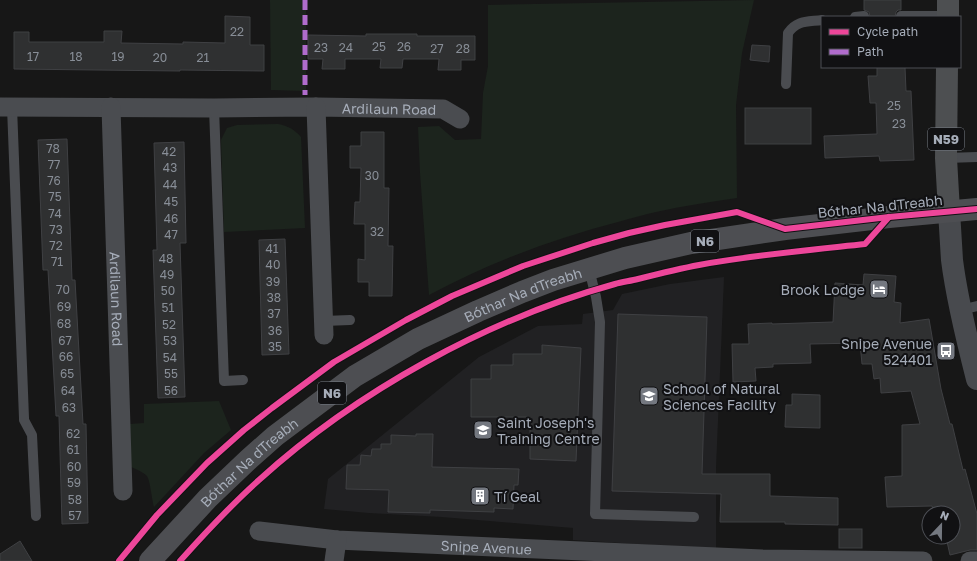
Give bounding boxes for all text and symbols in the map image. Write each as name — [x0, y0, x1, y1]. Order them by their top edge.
legend — [821, 16, 961, 68]
house number: 22 — [230, 24, 244, 39]
text: Cycle path — [857, 24, 918, 39]
house number: 25 — [372, 39, 386, 54]
house number: 26 — [397, 39, 411, 54]
house number: 23 — [314, 40, 328, 55]
house number: 24 — [339, 40, 353, 55]
house number: 27 — [430, 41, 444, 56]
house number: 28 — [456, 41, 470, 56]
text: Path — [857, 44, 884, 59]
house number: 17 — [27, 49, 39, 64]
house number: 18 — [69, 49, 83, 64]
house number: 19 — [111, 49, 125, 64]
house number: 20 — [153, 50, 167, 65]
house number: 21 — [197, 50, 210, 65]
house number: 25 — [887, 98, 901, 113]
street label: Ardilaun Road — [342, 99, 436, 117]
house number: 23 — [892, 116, 906, 131]
road number: N59 — [928, 128, 964, 150]
house number: 78 — [46, 141, 60, 156]
house number: 42 — [162, 144, 176, 159]
house number: 77 — [48, 157, 60, 172]
house number: 43 — [163, 160, 177, 175]
house number: 30 — [365, 168, 379, 183]
house number: 76 — [47, 173, 61, 188]
house number: 44 — [163, 177, 177, 192]
house number: 75 — [48, 189, 62, 204]
street label: Bóthar Na dTreabh — [817, 191, 943, 221]
house number: 45 — [164, 194, 178, 209]
house number: 74 — [48, 206, 62, 221]
house number: 46 — [164, 211, 178, 226]
house number: 73 — [49, 222, 63, 237]
house number: 32 — [370, 224, 384, 239]
house number: 47 — [164, 227, 178, 242]
road number: N6 — [691, 230, 719, 252]
house number: 72 — [49, 238, 63, 253]
house number: 41 — [265, 241, 279, 256]
street label: Ardilaun Road — [107, 251, 127, 346]
house number: 48 — [159, 251, 173, 266]
house number: 71 — [51, 254, 63, 269]
house number: 40 — [266, 257, 280, 272]
street label: Bóthar Na dTreabh — [461, 263, 584, 325]
house number: 49 — [160, 267, 174, 282]
house number: 39 — [266, 274, 280, 289]
hotel icon: Brook Lodge — [868, 278, 890, 300]
place label: Brook Lodge — [781, 281, 865, 298]
house number: 70 — [56, 282, 70, 297]
house number: 50 — [161, 283, 175, 298]
house number: 38 — [267, 290, 281, 305]
house number: 69 — [57, 299, 71, 314]
house number: 51 — [162, 300, 175, 315]
house number: 37 — [267, 306, 281, 321]
house number: 68 — [57, 316, 71, 331]
house number: 52 — [162, 317, 176, 332]
house number: 36 — [268, 323, 282, 338]
house number: 67 — [58, 333, 72, 348]
house number: 53 — [163, 333, 177, 348]
place label: Snipe Avenue 524401 — [841, 335, 932, 368]
house number: 35 — [268, 339, 282, 354]
bus stop icon: Snipe Avenue 524401 — [935, 340, 957, 362]
house number: 66 — [59, 349, 73, 364]
house number: 54 — [163, 350, 177, 365]
house number: 65 — [60, 366, 74, 381]
house number: 55 — [164, 366, 178, 381]
place label: School of Natural Sciences Facility — [663, 380, 780, 413]
road number: N6 — [318, 382, 346, 404]
house number: 64 — [61, 383, 75, 398]
house number: 56 — [164, 383, 178, 398]
school or university icon: School of Natural Sciences Facility — [638, 385, 660, 407]
house number: 63 — [62, 400, 76, 415]
street label: Bóthar Na dTreabh — [196, 414, 301, 510]
place label: Saint Joseph's Training Centre — [497, 414, 600, 447]
school or university icon: Saint Joseph's Training Centre — [472, 419, 494, 441]
house number: 62 — [66, 426, 80, 441]
house number: 61 — [66, 442, 80, 457]
house number: 60 — [67, 459, 81, 474]
house number: 59 — [67, 475, 81, 490]
building icon: Tí Geal — [469, 485, 491, 507]
place label: Tí Geal — [494, 488, 540, 505]
house number: 58 — [68, 492, 82, 507]
north arrow — [921, 505, 961, 545]
house number: 57 — [68, 508, 82, 523]
text: N — [939, 508, 951, 523]
street label: Snipe Avenue — [440, 536, 532, 557]

